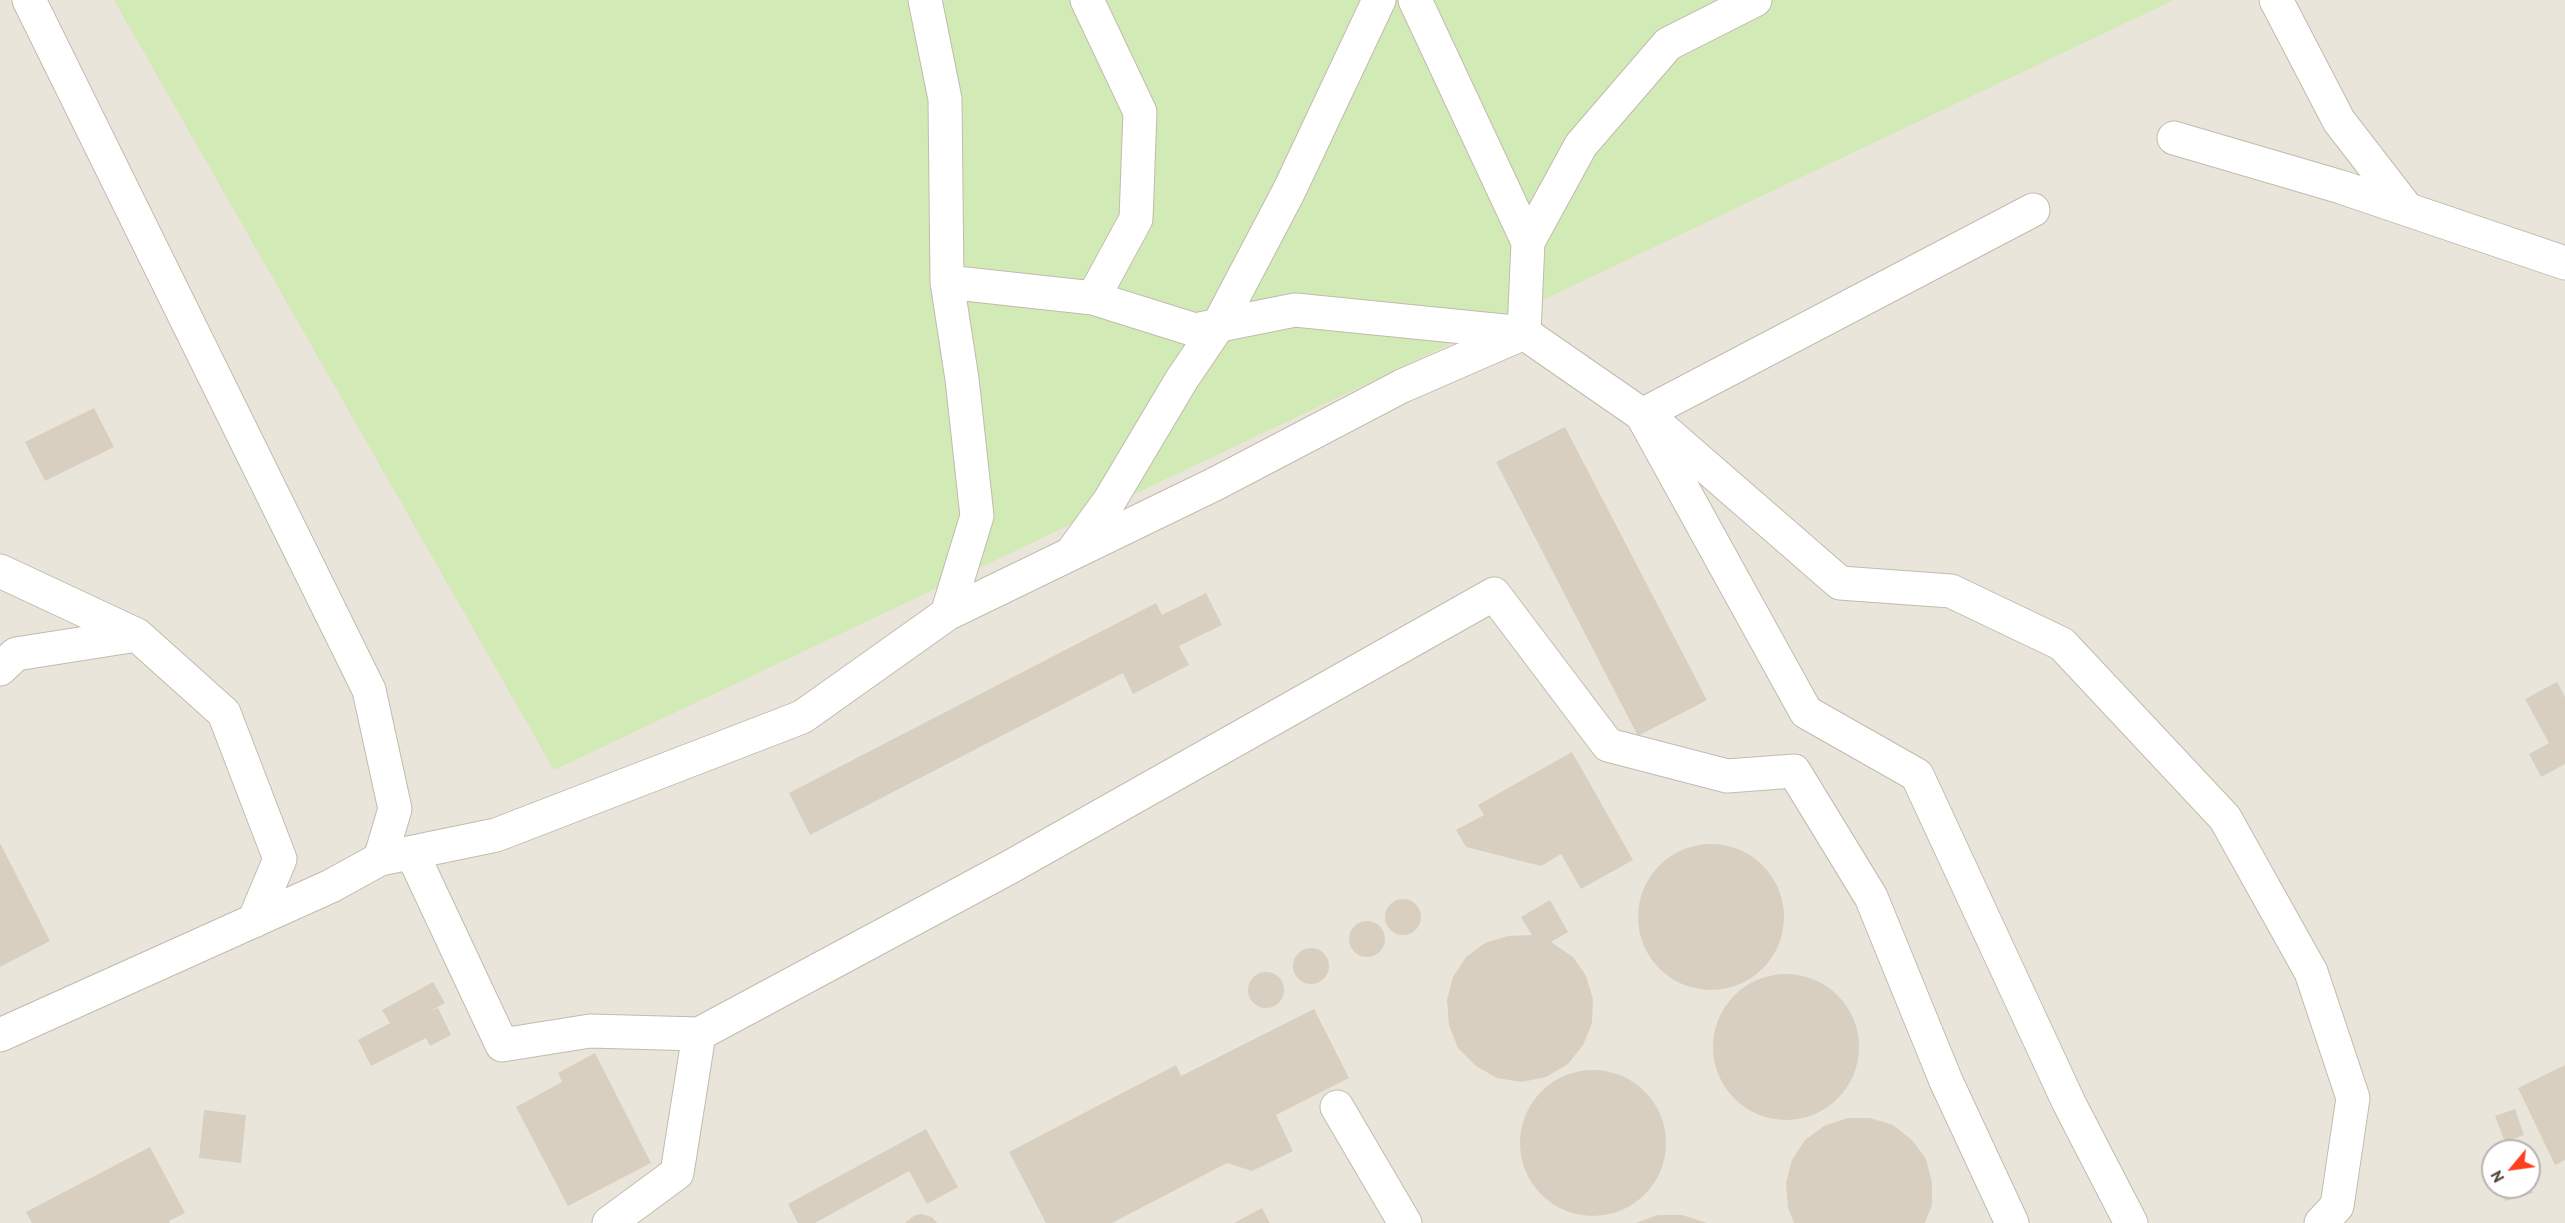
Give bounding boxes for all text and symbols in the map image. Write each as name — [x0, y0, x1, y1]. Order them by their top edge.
north arrow — [2481, 1139, 2541, 1199]
text: N — [2486, 1167, 2508, 1186]

